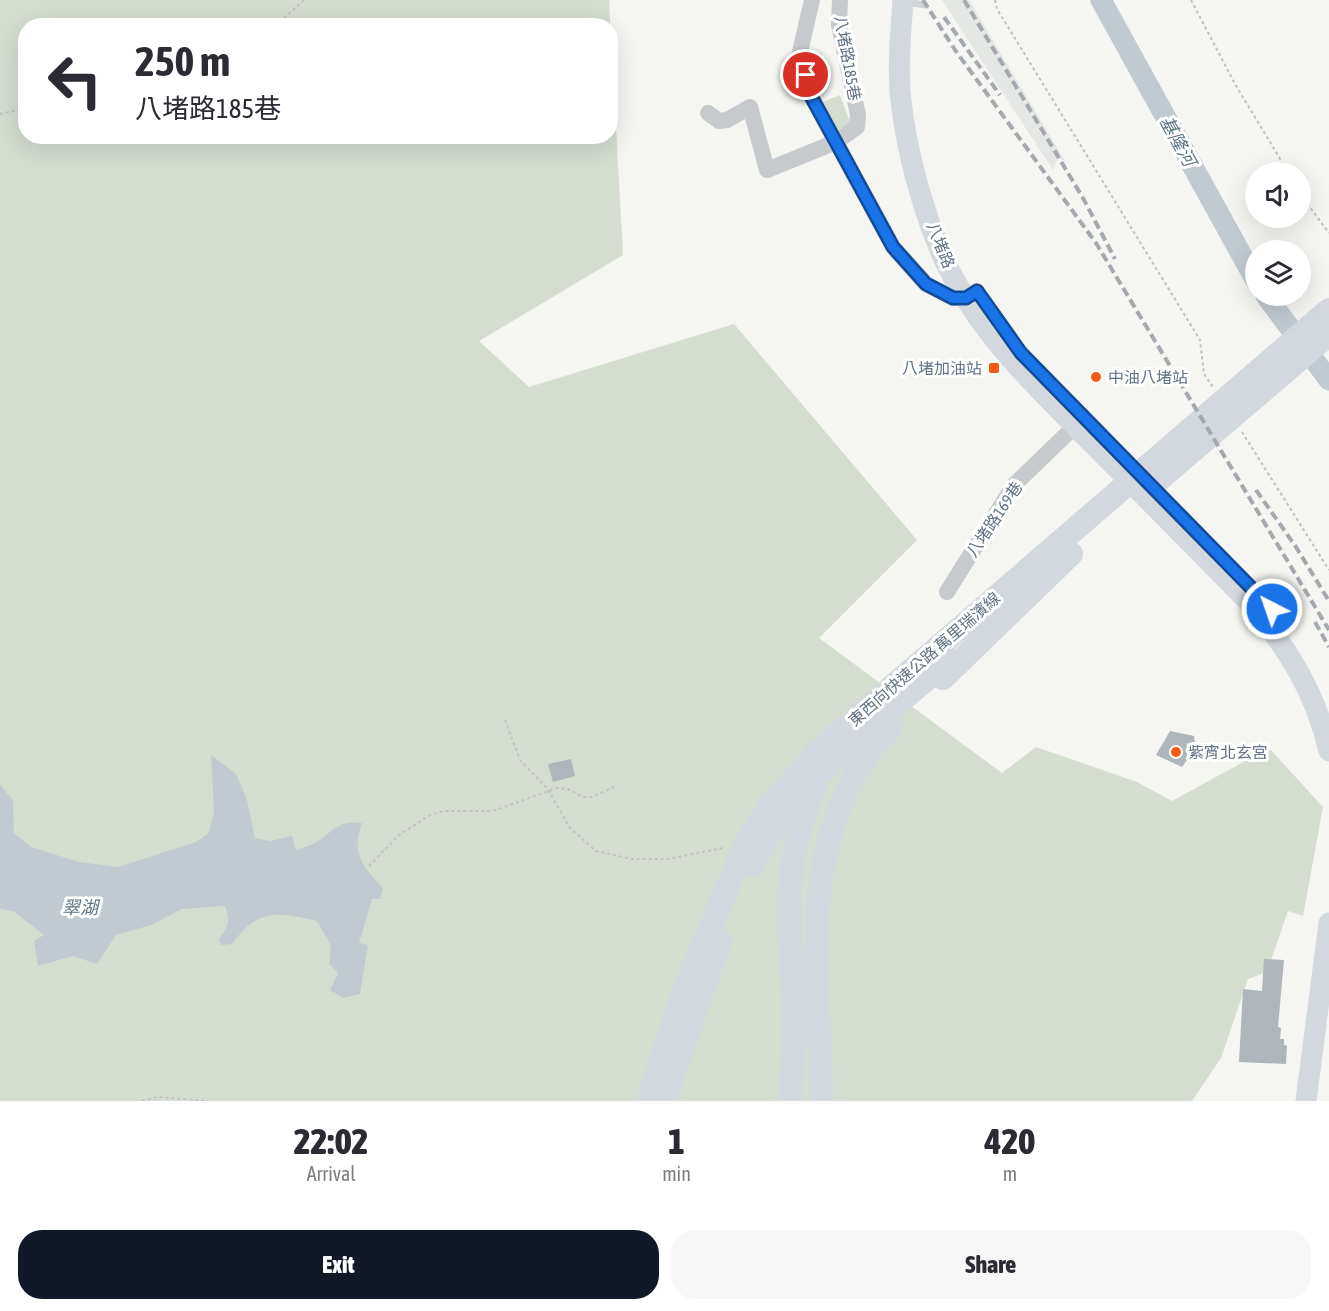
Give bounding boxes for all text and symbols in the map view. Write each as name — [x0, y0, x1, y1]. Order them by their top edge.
street label: 八堵路185巷 — [832, 14, 864, 102]
text: 250 m — [135, 37, 230, 85]
icon: left — [36, 42, 114, 120]
pin — [780, 49, 831, 100]
icon: arrive — [789, 58, 822, 91]
text: 八堵路185巷 — [135, 93, 281, 124]
water label: 基隆河 — [1156, 112, 1202, 172]
map controls — [1245, 162, 1311, 306]
button: sound — [1245, 162, 1311, 228]
street label: 八堵路 — [924, 219, 958, 271]
button: layers — [1245, 240, 1311, 306]
place label: 八堵加油站 — [902, 359, 982, 377]
marker: 八堵加油站 — [987, 361, 1001, 375]
place label: 中油八堵站 — [1108, 368, 1188, 386]
marker: 中油八堵站 — [1089, 370, 1103, 384]
street label: 八堵路169巷 — [962, 478, 1026, 560]
position arrow — [1240, 577, 1304, 641]
street label: 東西向快速公路 萬里瑞濱線 — [845, 589, 1003, 729]
place label: 紫宵北玄宮 — [1188, 743, 1268, 761]
marker: 紫宵北玄宮 — [1169, 745, 1183, 759]
water label: 翠湖 — [62, 897, 101, 918]
text: 22:02 — [294, 1120, 368, 1162]
text: 1 — [668, 1120, 685, 1162]
text: 420 — [985, 1120, 1035, 1162]
text: Arrival — [307, 1162, 356, 1185]
text: min — [662, 1162, 691, 1185]
text: m — [1003, 1162, 1017, 1185]
button: Exit — [18, 1230, 659, 1299]
button: Share — [671, 1230, 1311, 1299]

